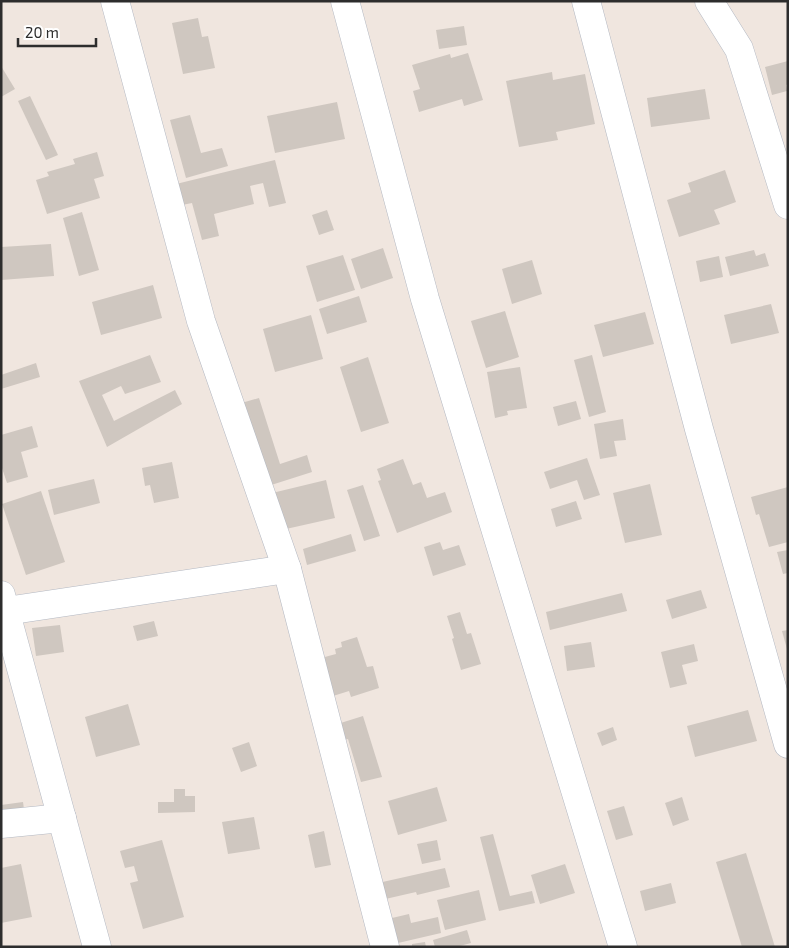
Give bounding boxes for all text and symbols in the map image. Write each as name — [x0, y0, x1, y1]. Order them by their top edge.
scale bar — [18, 15, 95, 47]
text: 20 m — [25, 23, 59, 41]

